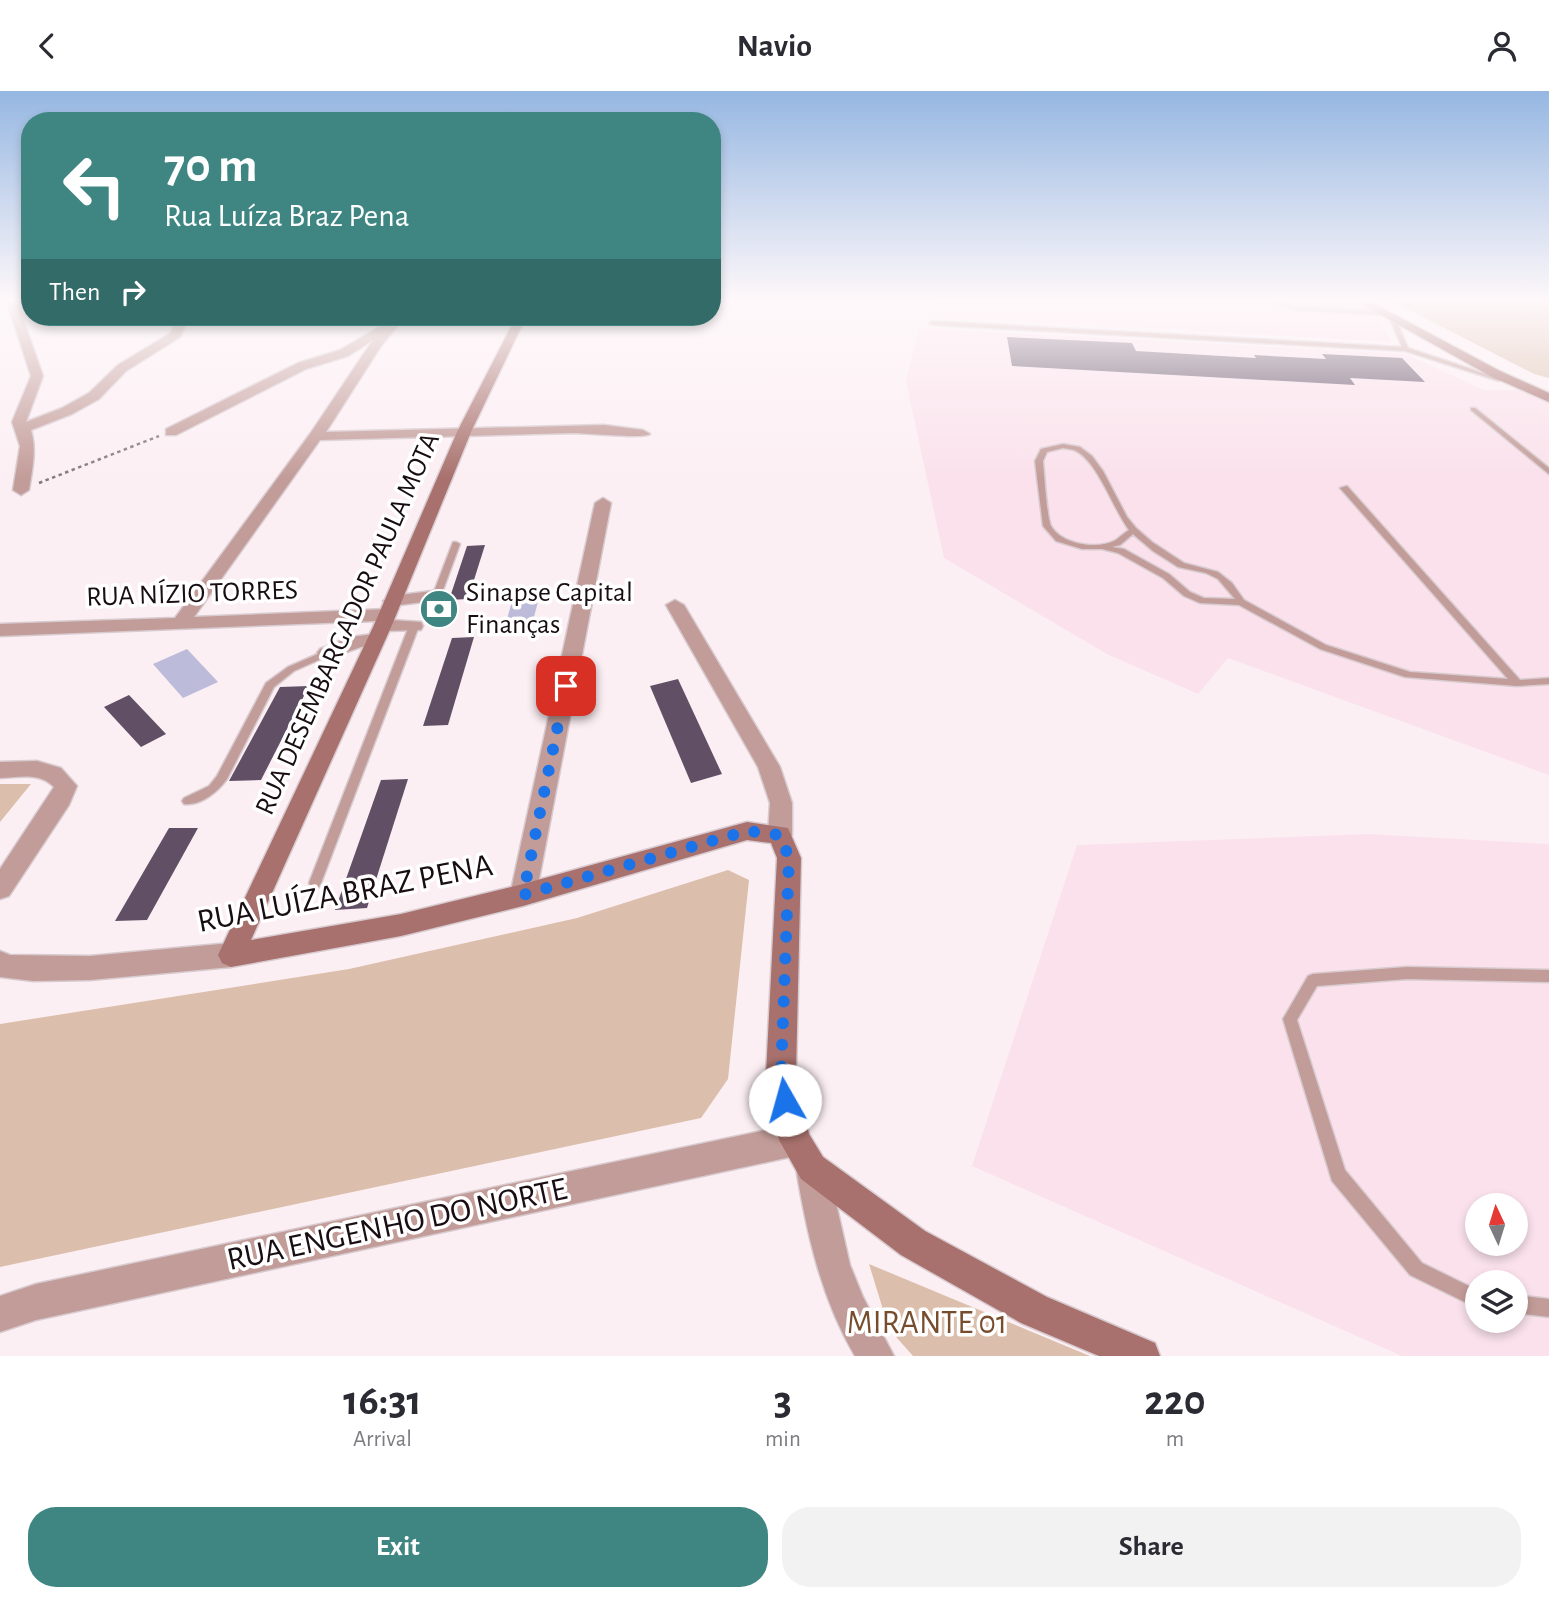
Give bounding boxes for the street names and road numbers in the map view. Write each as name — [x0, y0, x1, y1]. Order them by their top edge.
street label: RUA DESEMBARGADOR PAULA MOTA — [251, 429, 445, 819]
street label: RUA NÍZIO TORRES — [86, 573, 298, 612]
street label: RUA LUÍZA BRAZ PENA — [194, 845, 495, 939]
street label: RUA ENGENHO DO NORTE — [224, 1173, 570, 1277]

